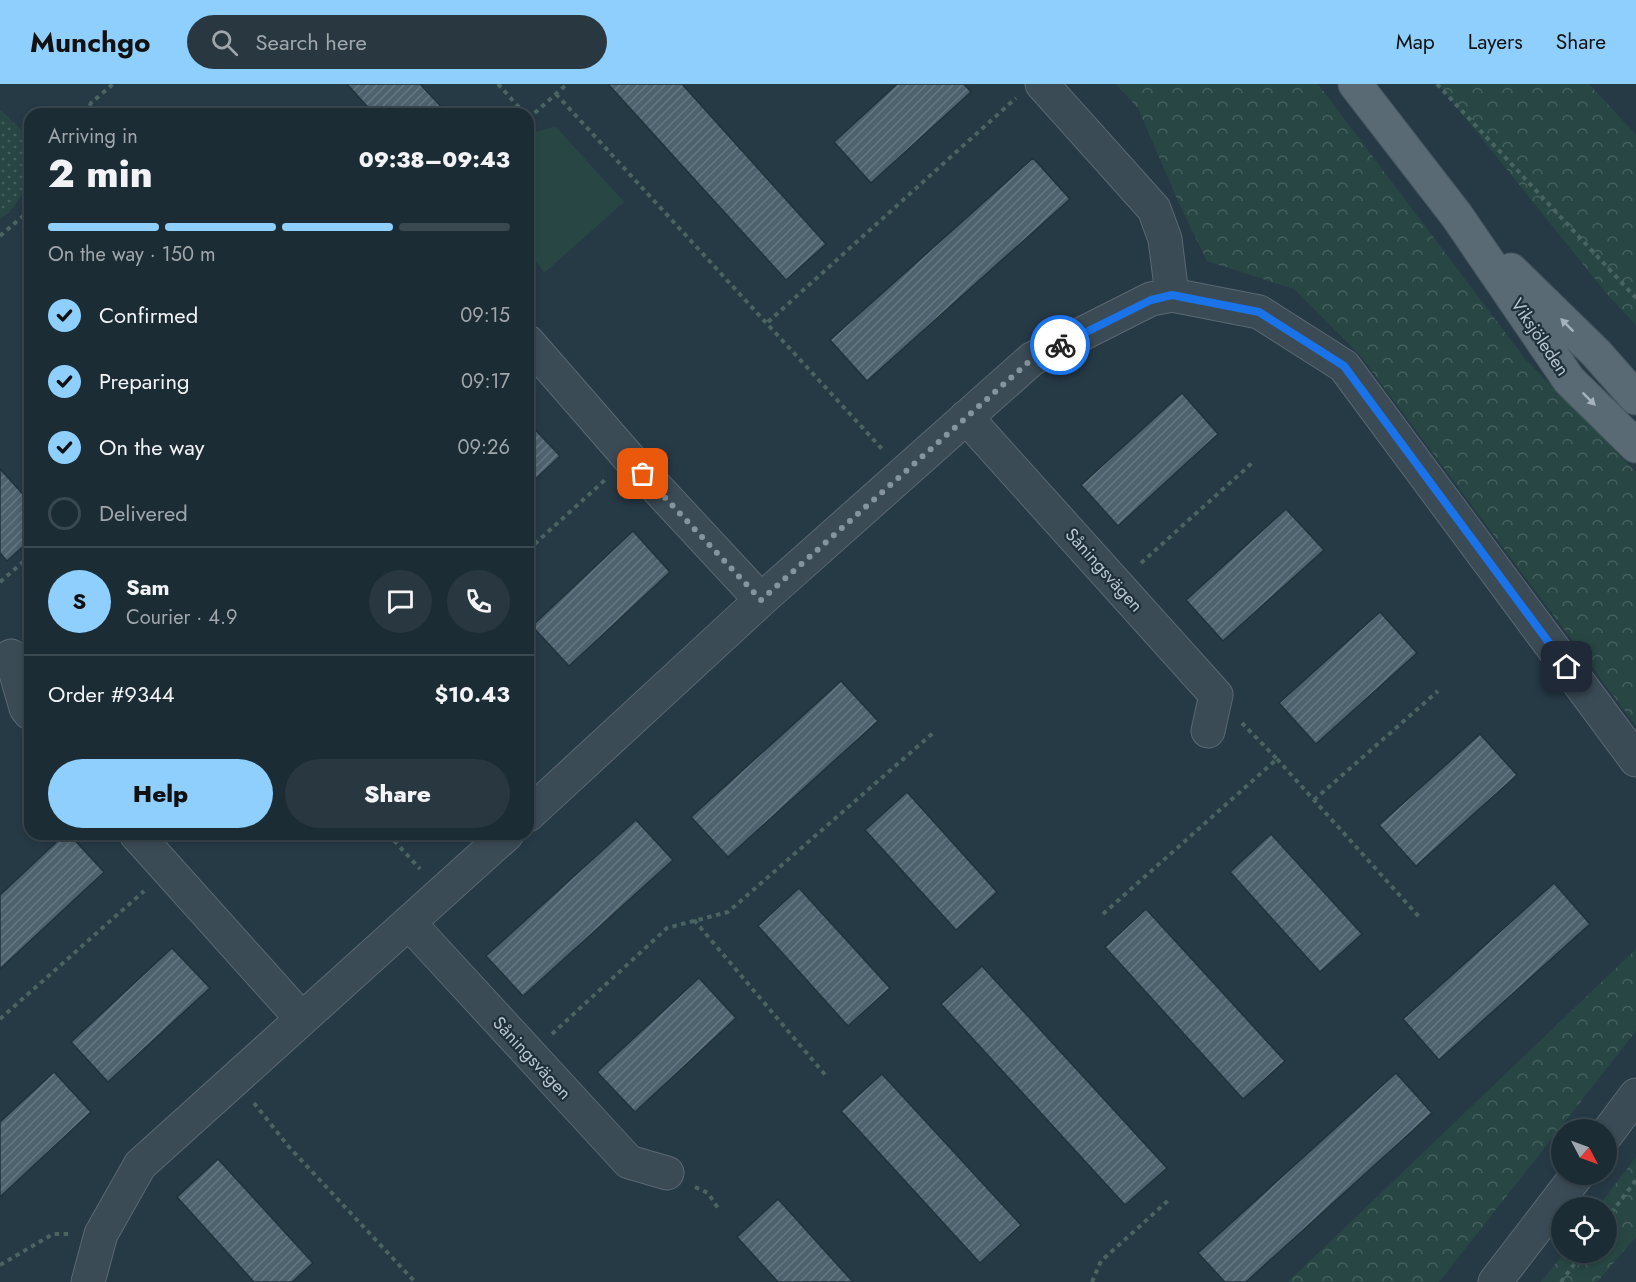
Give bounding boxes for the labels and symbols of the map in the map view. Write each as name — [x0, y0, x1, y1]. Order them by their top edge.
street label: Viksjöleden — [1504, 293, 1576, 381]
courier — [1030, 315, 1090, 375]
one-way arrow — [1560, 317, 1574, 332]
one-way arrow — [1581, 392, 1595, 406]
pin — [617, 448, 668, 499]
street label: Såningsvägen — [1059, 522, 1149, 618]
pin — [1541, 641, 1592, 692]
street label: Såningsvägen — [487, 1011, 577, 1105]
north arrow — [1551, 1119, 1617, 1185]

